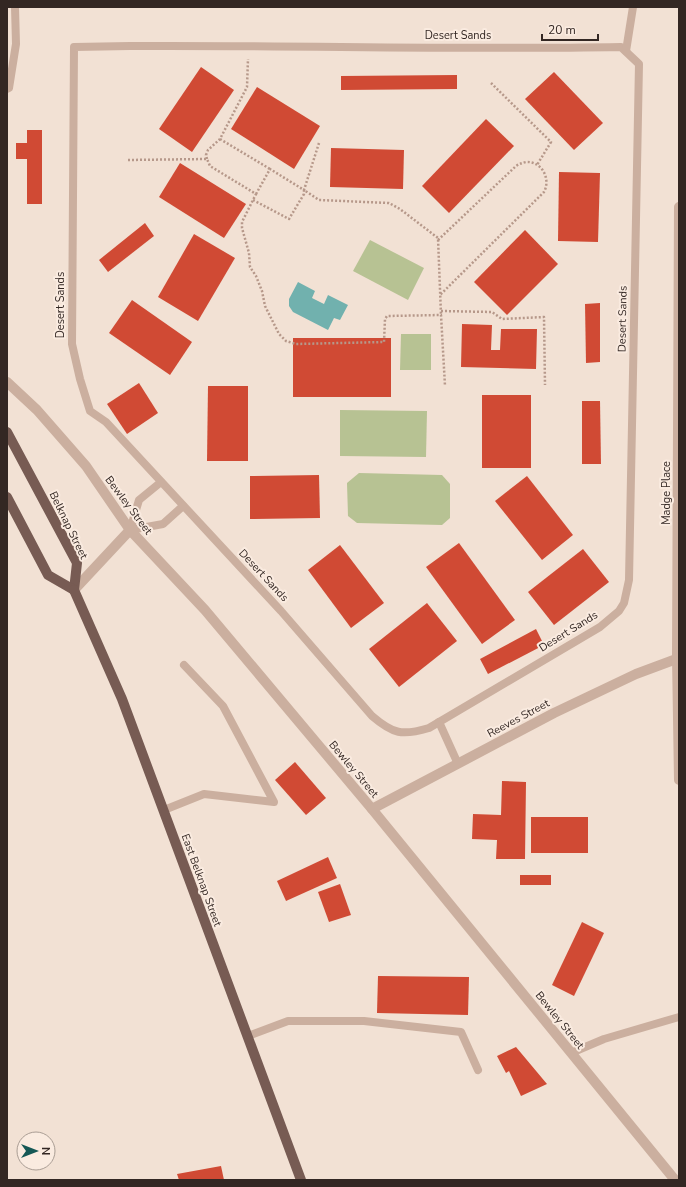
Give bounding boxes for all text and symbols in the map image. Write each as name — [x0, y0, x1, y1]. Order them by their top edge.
scale bar — [542, 16, 598, 42]
text: 20 m — [548, 22, 576, 38]
street label: Desert Sands — [425, 28, 491, 43]
street label: Desert Sands — [53, 272, 68, 338]
street label: Desert Sands — [614, 286, 631, 352]
street label: Madge Place — [659, 461, 674, 525]
street label: Bewley Street — [102, 473, 156, 538]
street label: Belknap Street — [46, 489, 91, 562]
street label: Desert Sands — [235, 546, 292, 605]
street label: Desert Sands — [536, 607, 600, 655]
street label: Reeves Street — [485, 696, 552, 741]
street label: Bewley Street — [325, 738, 382, 801]
street label: East Belknap Street — [178, 832, 225, 929]
street label: Bewley Street — [532, 988, 588, 1052]
north arrow — [16, 1131, 56, 1171]
text: N — [38, 1147, 53, 1155]

